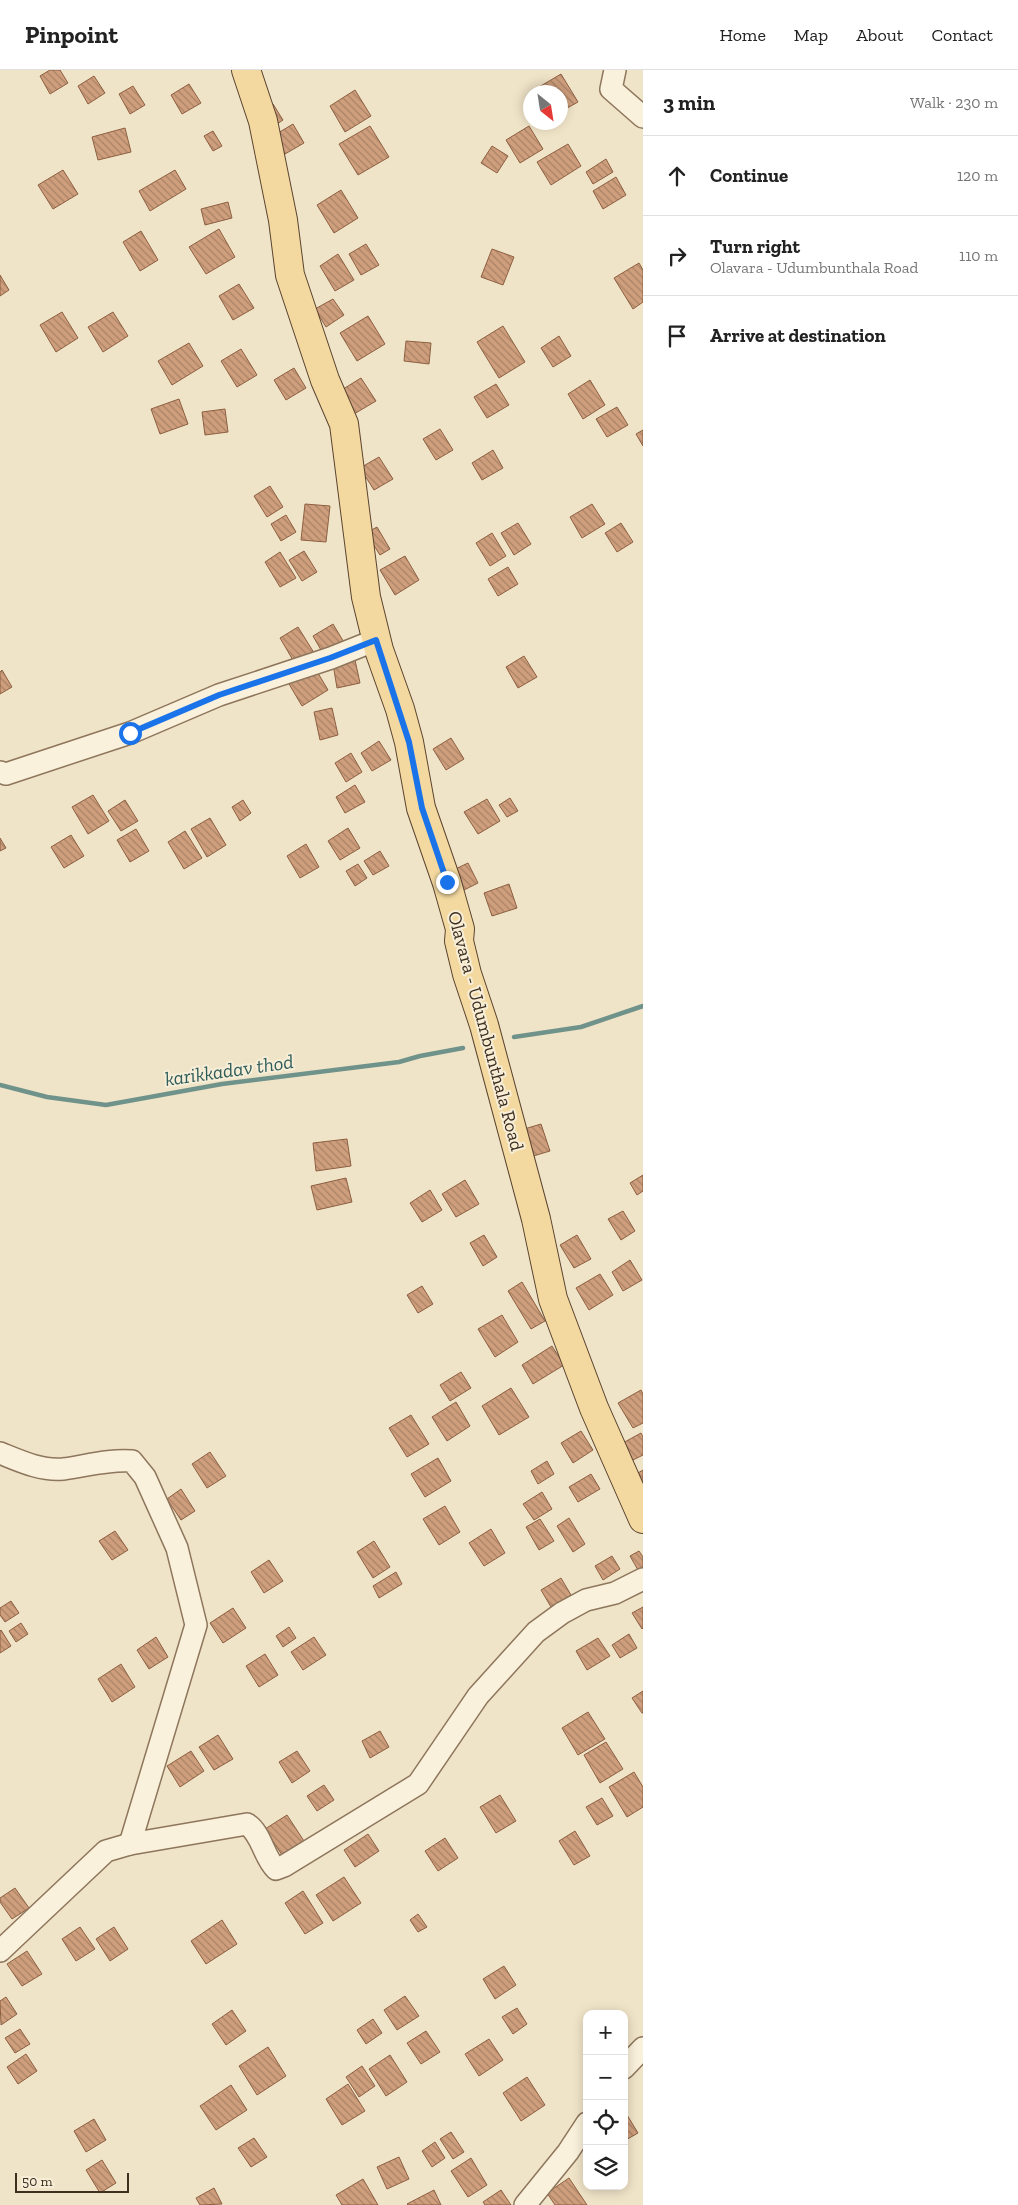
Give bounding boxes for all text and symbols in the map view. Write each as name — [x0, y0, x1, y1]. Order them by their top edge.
text: Pinpoint — [25, 20, 118, 49]
text: Home — [719, 24, 766, 46]
text: Map — [794, 24, 828, 46]
text: About — [856, 24, 903, 46]
text: Contact — [931, 24, 993, 46]
north arrow — [523, 85, 568, 130]
text: 3 min — [663, 90, 715, 115]
text: Walk · 230 m — [910, 93, 998, 112]
icon: ahead — [663, 162, 691, 190]
text: Continue — [710, 164, 788, 187]
text: 120 m — [957, 166, 998, 185]
text: Turn right — [710, 235, 800, 258]
icon: right — [663, 242, 691, 270]
text: 110 m — [959, 246, 998, 265]
text: Olavara - Udumbunthala Road — [710, 258, 918, 277]
icon: arrive — [663, 322, 691, 350]
text: Arrive at destination — [710, 324, 886, 347]
route start — [119, 722, 142, 745]
route end — [436, 871, 459, 894]
street label: Olavara - Udumbunthala Road — [443, 909, 529, 1154]
water label: karikkadav thod — [163, 1049, 295, 1091]
map controls — [583, 2010, 628, 2190]
button: + — [583, 2010, 628, 2055]
button: − — [583, 2055, 628, 2100]
button: locate — [583, 2100, 628, 2145]
button: layers — [583, 2145, 628, 2190]
scale bar — [15, 2170, 129, 2193]
text: 50 m — [22, 2173, 53, 2190]

